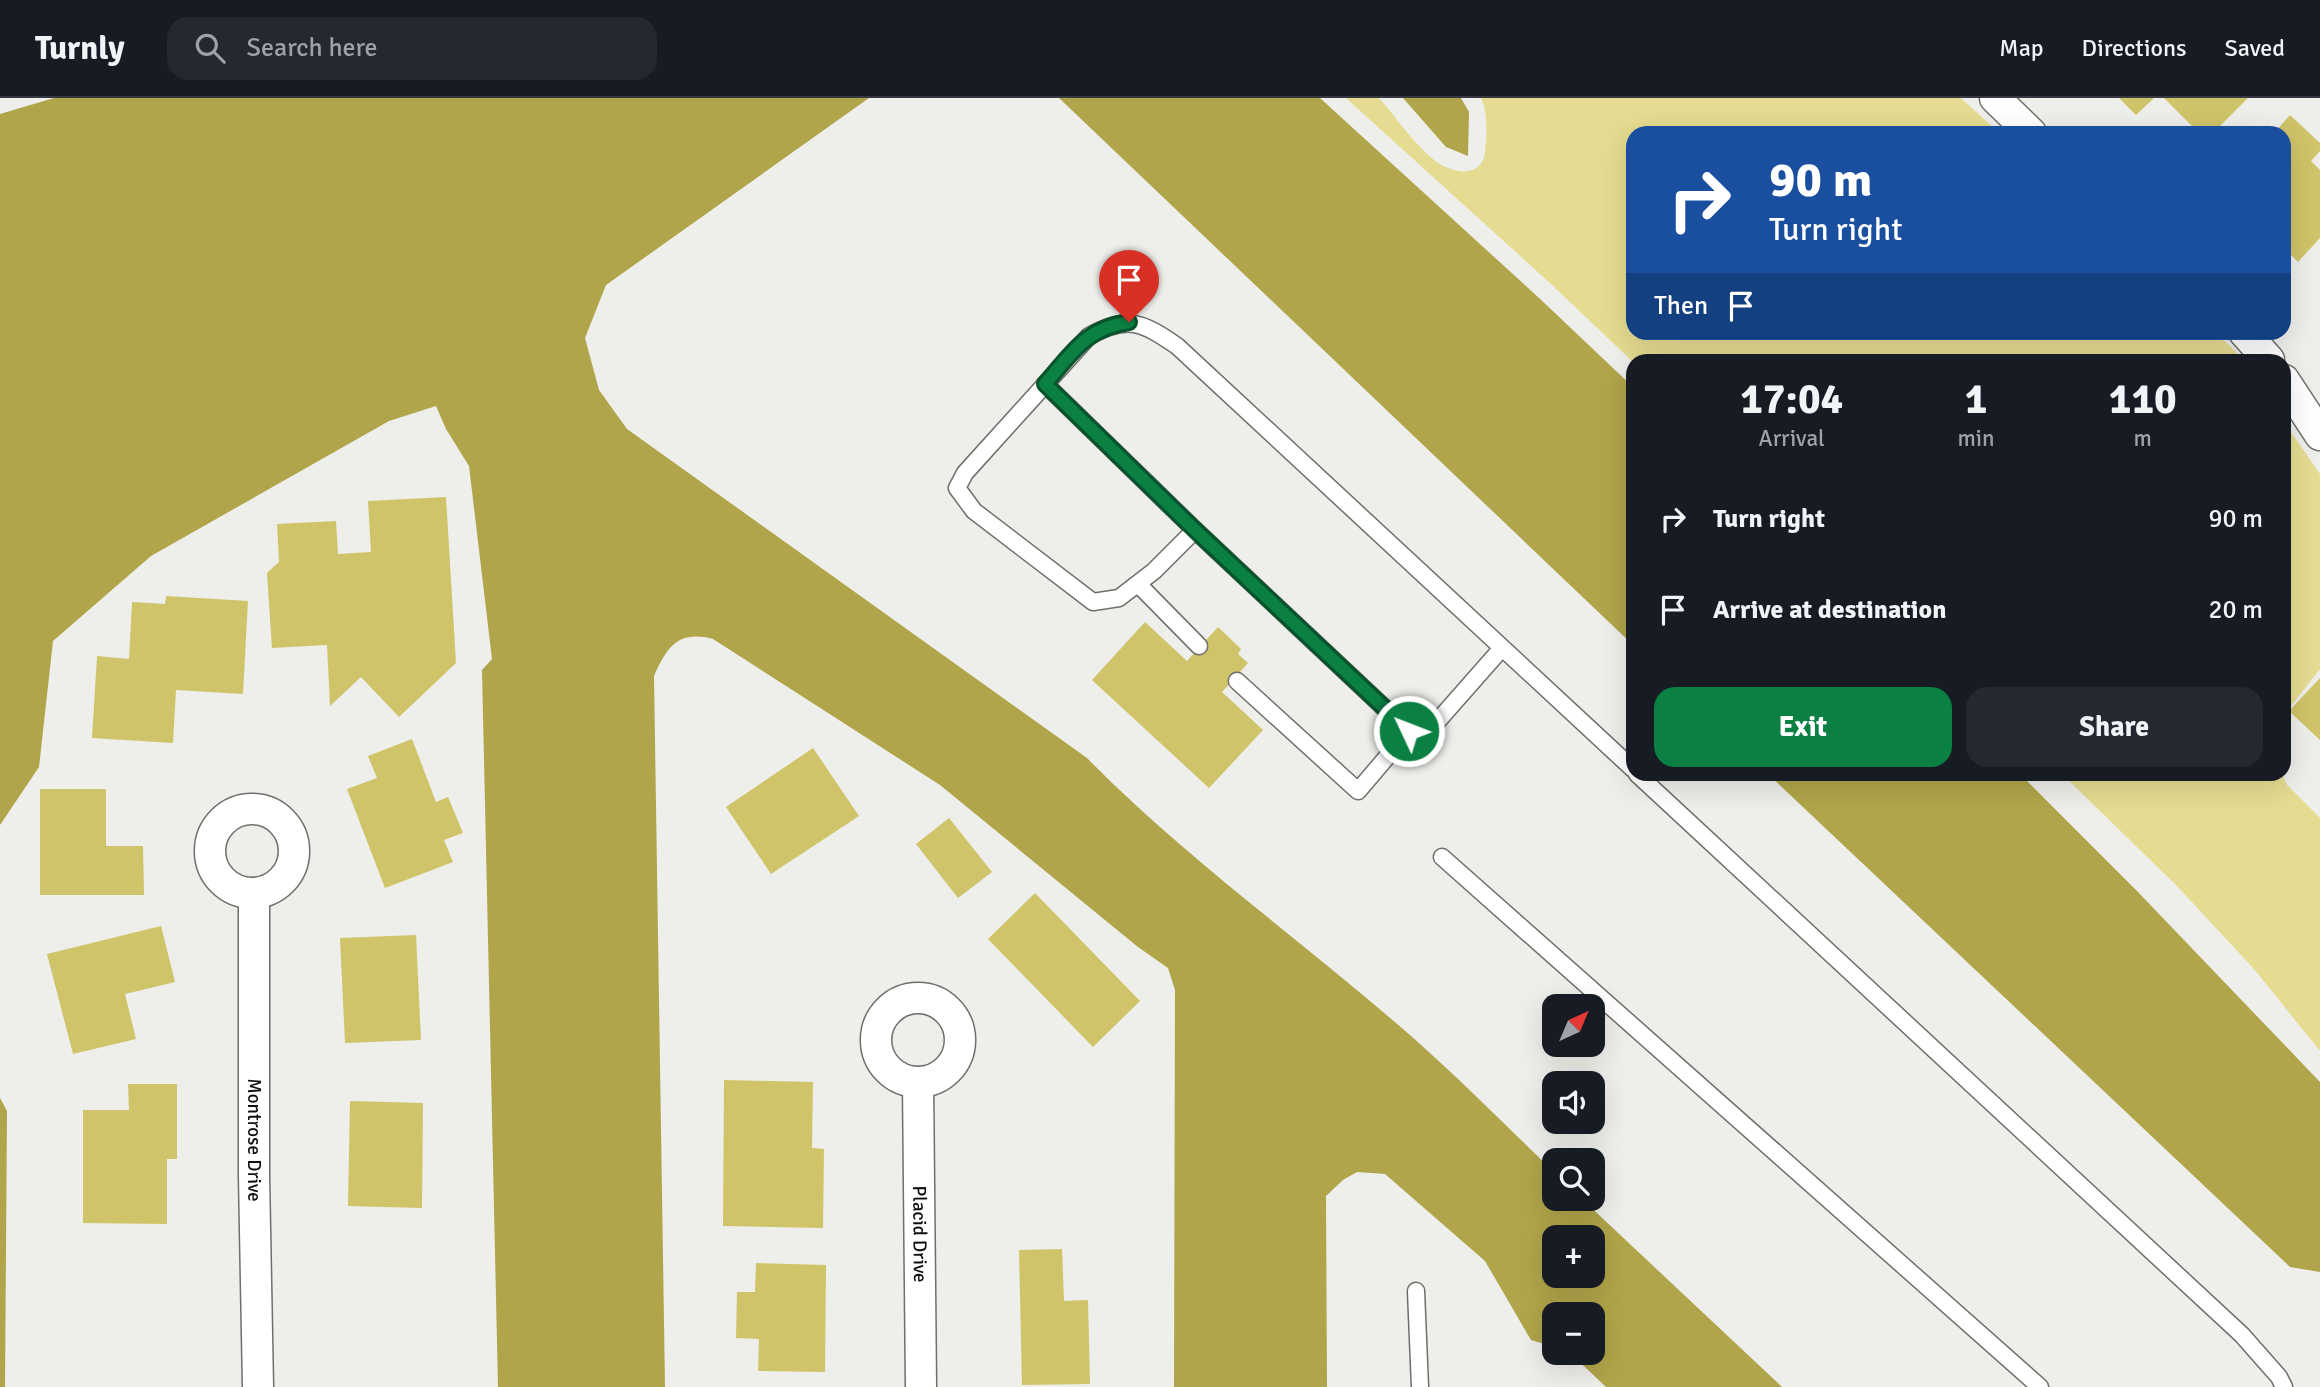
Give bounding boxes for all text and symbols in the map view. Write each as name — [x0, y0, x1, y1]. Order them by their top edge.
search box — [167, 17, 657, 80]
text: Turnly — [35, 28, 125, 69]
icon: search — [191, 29, 229, 67]
text: Search here — [247, 32, 378, 64]
text: Map — [1999, 33, 2044, 63]
text: Directions — [2082, 33, 2187, 63]
text: Saved — [2225, 33, 2285, 63]
text: 90 m — [1769, 150, 1872, 210]
icon: right — [1654, 154, 1745, 245]
text: Turn right — [1769, 210, 1902, 249]
pin — [1099, 250, 1159, 322]
icon: arrive — [1110, 261, 1148, 299]
icon: arrive — [1722, 287, 1760, 325]
text: Then — [1654, 290, 1708, 322]
text: 17:04 — [1740, 374, 1843, 425]
text: 1 — [1965, 374, 1987, 425]
text: 110 — [2109, 374, 2177, 425]
text: Arrival — [1759, 424, 1825, 453]
text: min — [1957, 424, 1995, 453]
text: m — [2134, 424, 2152, 453]
icon: right — [1654, 500, 1692, 538]
text: Turn right — [1713, 503, 1825, 535]
text: 90 m — [2208, 503, 2263, 535]
icon: arrive — [1654, 591, 1692, 629]
text: Arrive at destination — [1713, 594, 1946, 626]
text: 20 m — [2208, 594, 2263, 626]
button: Exit — [1654, 687, 1952, 767]
button: Share — [1966, 687, 2263, 767]
position arrow — [1372, 694, 1446, 768]
north arrow — [1542, 994, 1605, 1057]
map controls — [1542, 994, 1605, 1365]
button: sound — [1542, 1071, 1605, 1134]
street label: Montrose Drive — [242, 1078, 266, 1202]
button: search — [1542, 1148, 1605, 1211]
street label: Placid Drive — [907, 1185, 932, 1283]
button: + — [1542, 1225, 1605, 1288]
button: − — [1542, 1302, 1605, 1365]

